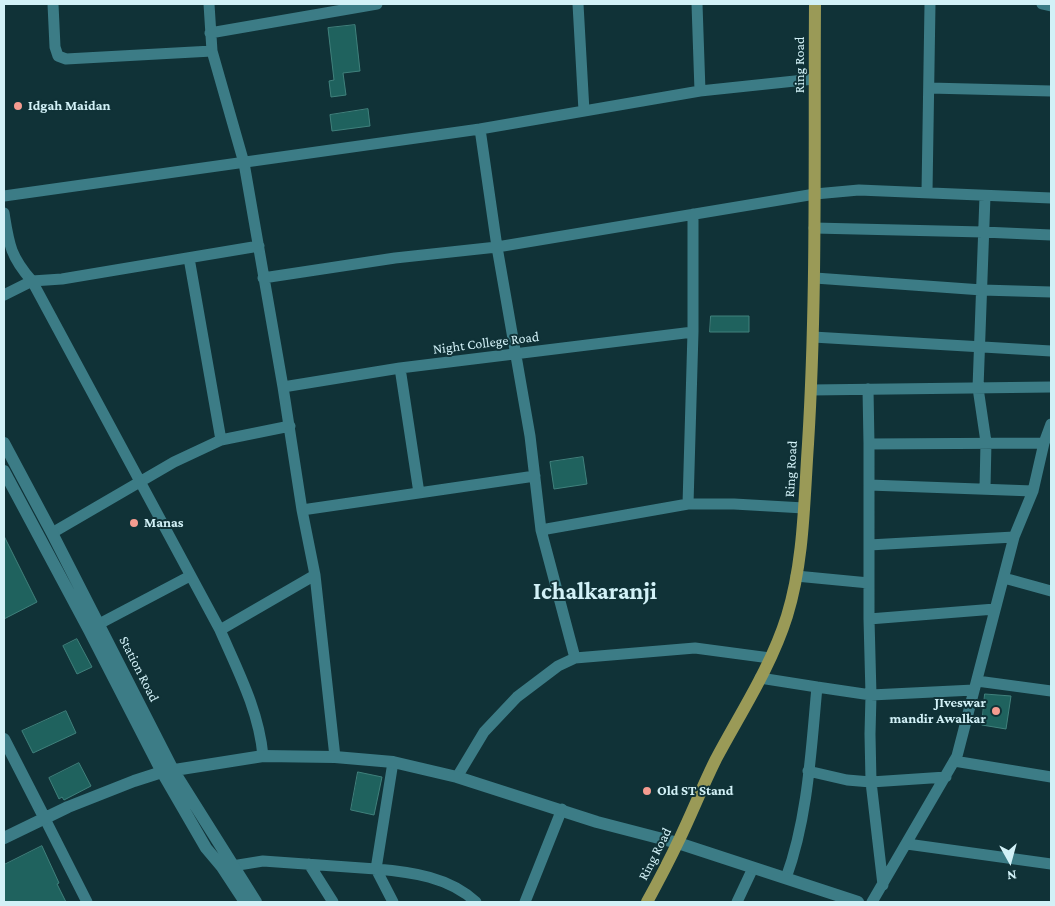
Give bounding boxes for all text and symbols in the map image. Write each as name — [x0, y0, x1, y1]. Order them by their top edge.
street label: Ring Road — [792, 37, 808, 93]
place label: Idgah Maidan — [28, 98, 111, 114]
marker: Idgah Maidan — [12, 100, 24, 112]
street label: Night College Road — [432, 328, 540, 358]
street label: Ring Road — [781, 440, 801, 498]
place label: Manas — [144, 515, 184, 531]
marker: Manas — [128, 517, 140, 529]
district label: Ichalkaranji — [533, 578, 657, 606]
street label: Station Road — [115, 633, 163, 705]
place label: JIveswar mandir Awalkar — [889, 695, 986, 728]
marker: JIveswar mandir Awalkar — [990, 705, 1002, 717]
place label: Old ST Stand — [657, 783, 734, 799]
marker: Old ST Stand — [641, 785, 653, 797]
street label: Ring Road — [635, 825, 675, 883]
north arrow — [985, 836, 1035, 886]
text: N — [1006, 867, 1018, 884]

